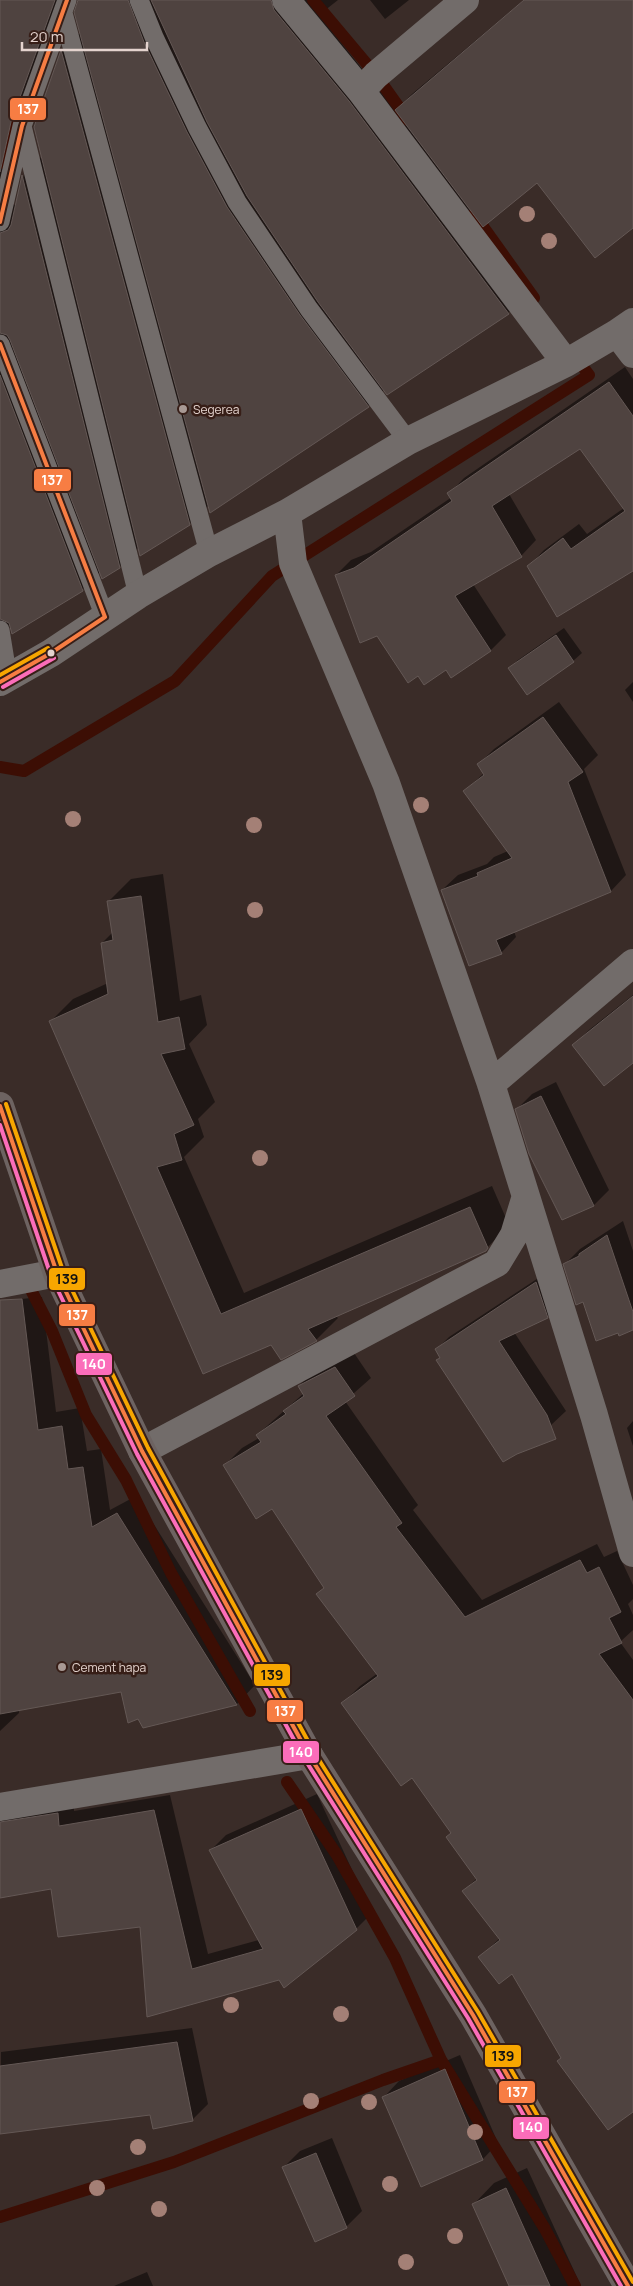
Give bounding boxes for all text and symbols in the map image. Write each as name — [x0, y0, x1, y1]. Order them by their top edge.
scale bar — [22, 20, 148, 52]
text: 20 m — [30, 26, 63, 47]
line badge: 137 — [9, 97, 47, 121]
text: 137 — [17, 99, 39, 118]
place label: Segerea — [193, 401, 239, 418]
marker: Segerea — [177, 403, 189, 415]
line badge: 137 — [33, 468, 72, 492]
text: 137 — [41, 470, 63, 489]
unlabelled marker — [46, 648, 56, 658]
line badge: 139 — [48, 1267, 86, 1291]
text: 139 — [56, 1269, 78, 1288]
line badge: 137 — [58, 1303, 96, 1327]
text: 137 — [66, 1305, 88, 1324]
line badge: 140 — [75, 1352, 113, 1376]
text: 140 — [82, 1354, 106, 1373]
place label: Cement hapa — [72, 1659, 146, 1676]
marker: Cement hapa — [56, 1661, 68, 1673]
line badge: 139 — [253, 1663, 291, 1687]
text: 139 — [261, 1665, 283, 1684]
line badge: 137 — [266, 1699, 304, 1723]
text: 137 — [274, 1701, 296, 1720]
line badge: 140 — [282, 1740, 320, 1764]
text: 140 — [289, 1742, 313, 1761]
line badge: 139 — [484, 2044, 522, 2068]
text: 139 — [492, 2046, 514, 2065]
line badge: 137 — [498, 2080, 536, 2104]
text: 137 — [506, 2082, 528, 2101]
line badge: 140 — [512, 2116, 550, 2140]
text: 140 — [519, 2117, 543, 2136]

